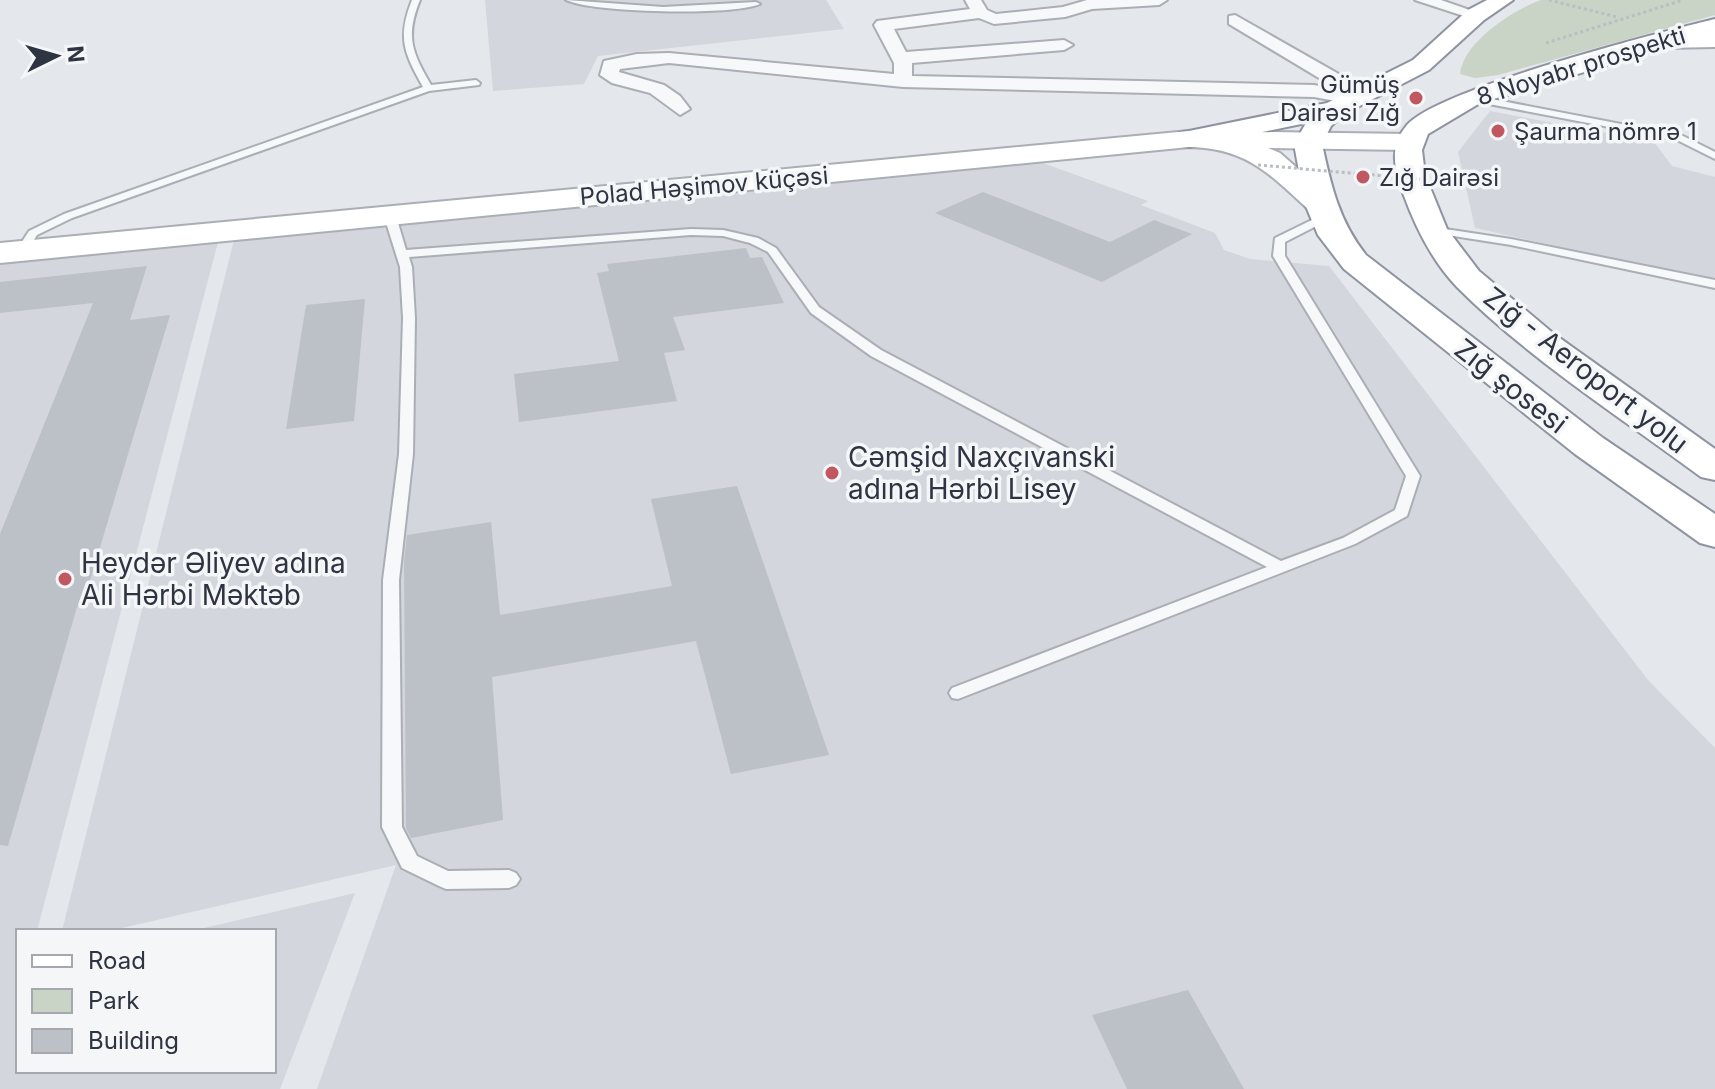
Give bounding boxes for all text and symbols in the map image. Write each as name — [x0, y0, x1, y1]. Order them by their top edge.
north arrow — [16, 16, 96, 96]
street label: 8 Noyabr prospekti — [1473, 20, 1689, 112]
text: N — [62, 45, 90, 64]
place label: Gümüş Dairəsi Zığ — [1280, 70, 1400, 127]
marker: Gümüş Dairəsi Zığ — [1407, 89, 1425, 107]
place label: Şaurma nömrә 1 — [1514, 117, 1697, 146]
marker: Şaurma nömrә 1 — [1489, 122, 1507, 140]
street label: Polad Həşimov küçəsi — [579, 161, 829, 211]
place label: Zığ Dairəsi — [1379, 163, 1499, 192]
marker: Zığ Dairəsi — [1354, 168, 1372, 186]
street label: Zığ - Aeroport yolu — [1477, 280, 1695, 460]
street label: Zığ şosesi — [1448, 331, 1574, 441]
place label: Cəmşid Naxçıvanski adına Hərbi Lisey — [848, 440, 1115, 506]
marker: Cəmşid Naxçıvanski adına Hərbi Lisey — [823, 464, 841, 482]
place label: Heydər Əliyev adına Ali Hərbi Məktəb — [81, 546, 346, 612]
marker: Heydər Əliyev adına Ali Hərbi Məktəb — [56, 570, 74, 588]
legend — [16, 929, 276, 1073]
text: Road — [88, 946, 146, 975]
text: Park — [88, 986, 139, 1015]
text: Building — [88, 1026, 179, 1055]

